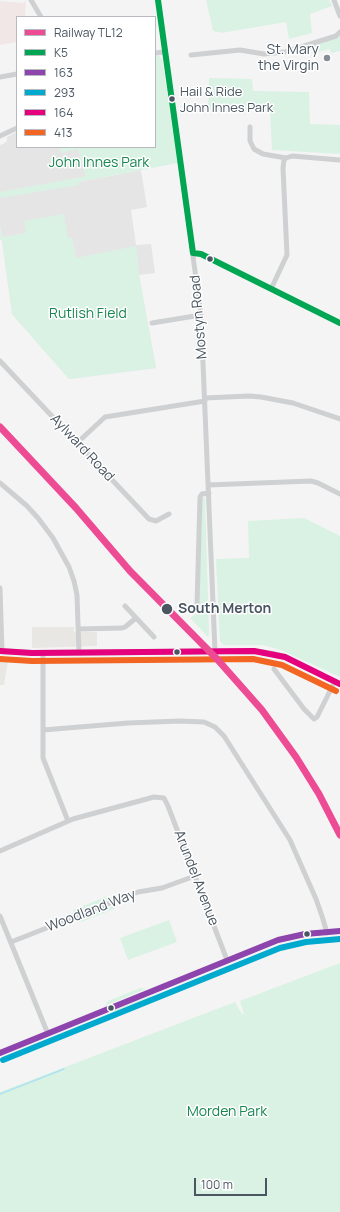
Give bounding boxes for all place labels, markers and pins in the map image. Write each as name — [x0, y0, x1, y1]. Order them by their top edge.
place label: St. Mary the Virgin — [258, 42, 319, 74]
marker: St. Mary the Virgin — [322, 53, 332, 63]
place label: Hail & Ride John Innes Park — [180, 84, 273, 115]
marker: Hail & Ride John Innes Park — [167, 94, 177, 104]
unlabelled marker — [205, 254, 215, 264]
place label: South Merton — [178, 601, 271, 617]
marker: South Merton — [160, 602, 174, 616]
unlabelled marker — [172, 647, 182, 657]
unlabelled marker — [302, 929, 312, 939]
unlabelled marker — [106, 1003, 116, 1013]

